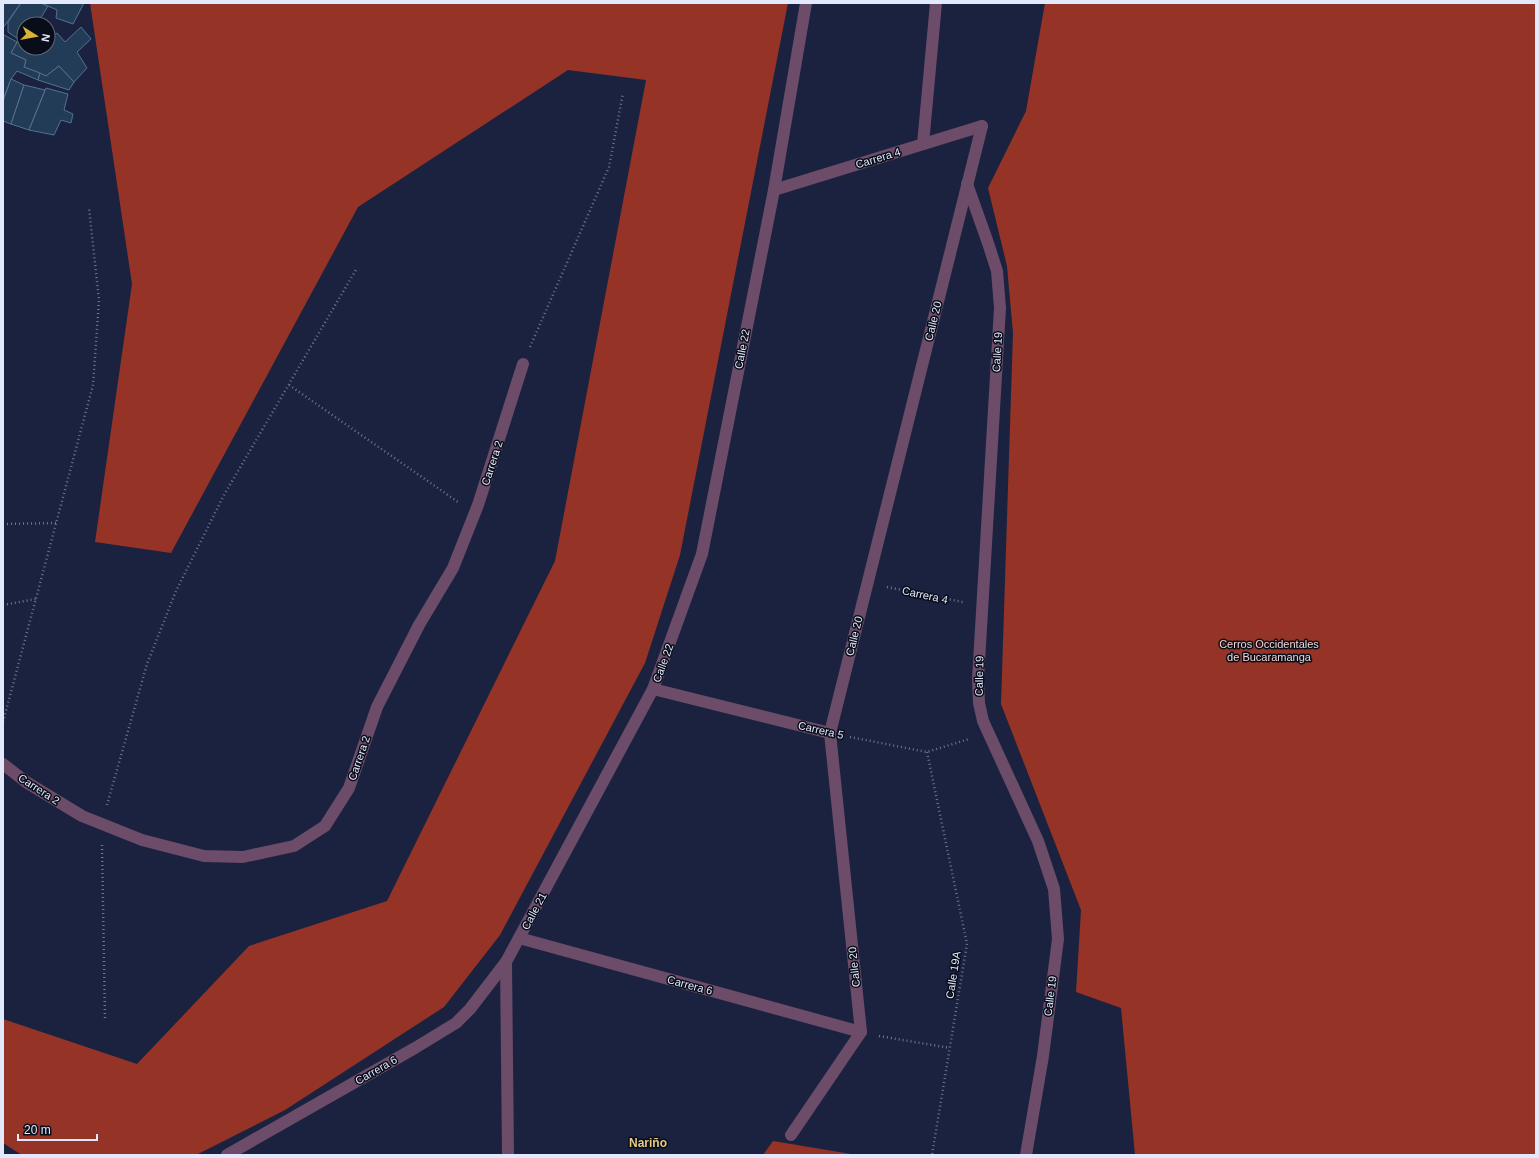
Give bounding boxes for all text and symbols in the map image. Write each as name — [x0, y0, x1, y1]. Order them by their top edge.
north arrow — [16, 16, 56, 56]
text: N — [39, 33, 52, 43]
street label: Carrera 4 — [854, 145, 902, 171]
street label: Calle 20 — [922, 300, 944, 342]
street label: Calle 22 — [732, 328, 752, 370]
street label: Calle 19 — [990, 332, 1004, 372]
street label: Carrera 2 — [479, 439, 505, 487]
street label: Carrera 4 — [901, 584, 949, 606]
street label: Calle 20 — [843, 615, 865, 657]
park label: Cerros Occidentales de Bucaramanga — [1219, 638, 1319, 663]
street label: Calle 22 — [650, 642, 676, 684]
street label: Calle 19 — [973, 656, 985, 696]
street label: Carrera 5 — [797, 719, 845, 741]
street label: Carrera 2 — [346, 734, 372, 782]
street label: Carrera 2 — [16, 771, 62, 807]
street label: Calle 21 — [519, 890, 549, 932]
street label: Calle 20 — [846, 946, 862, 988]
street label: Calle 19A — [943, 950, 963, 999]
street label: Carrera 6 — [666, 973, 714, 997]
street label: Calle 19 — [1042, 975, 1058, 1017]
street label: Carrera 6 — [353, 1053, 399, 1087]
scale bar — [18, 1116, 97, 1142]
text: 20 m — [24, 1123, 51, 1137]
district label: Nariño — [629, 1136, 667, 1150]

